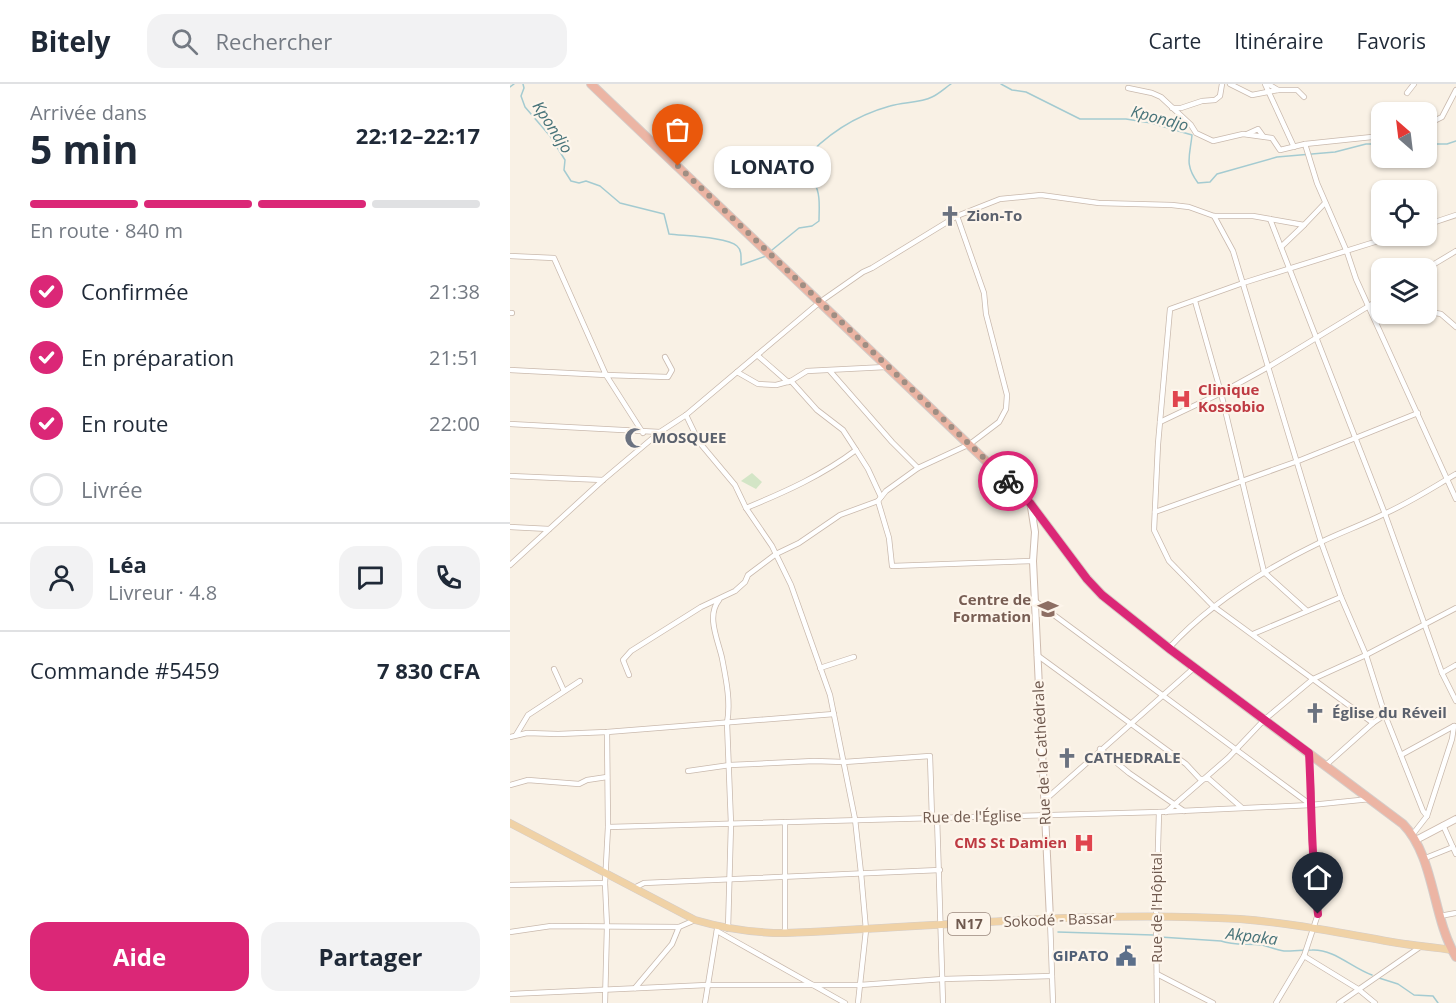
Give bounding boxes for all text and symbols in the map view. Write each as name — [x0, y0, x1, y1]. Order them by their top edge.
search box — [147, 14, 567, 68]
text: Bitely — [30, 22, 111, 60]
icon: search — [168, 25, 201, 58]
text: Rechercher — [216, 26, 332, 56]
text: Carte — [1148, 27, 1201, 55]
text: Itinéraire — [1234, 27, 1323, 55]
text: Favoris — [1356, 27, 1426, 55]
water label: Kpondjo — [528, 96, 578, 158]
text: Arrivée dans — [30, 99, 147, 126]
water label: Kpondjo — [1129, 100, 1191, 136]
north arrow — [1371, 102, 1437, 168]
map controls — [1371, 102, 1437, 324]
pin — [652, 104, 703, 166]
icon: bag — [661, 113, 694, 146]
text: 22:12–22:17 — [356, 120, 480, 150]
text: 5 min — [30, 122, 138, 175]
callout: LONATO — [714, 145, 831, 187]
text: LONATO — [730, 153, 815, 180]
button: locate — [1371, 180, 1437, 246]
church icon: Zion-To — [938, 204, 962, 228]
place label: Zion-To — [967, 205, 1022, 225]
text: En route · 840 m — [30, 217, 183, 244]
button: layers — [1371, 258, 1437, 324]
icon: check — [30, 275, 63, 308]
text: Confirmée — [81, 276, 189, 306]
text: 21:38 — [429, 278, 480, 305]
icon: check — [30, 341, 63, 374]
text: En préparation — [81, 342, 234, 372]
text: 21:51 — [429, 344, 480, 371]
place label: Clinique Kossobio — [1198, 379, 1265, 416]
hospital icon: Clinique Kossobio — [1169, 387, 1193, 411]
icon: check — [30, 407, 63, 440]
text: En route — [81, 408, 168, 438]
text: 22:00 — [429, 410, 480, 437]
mosque icon: MOSQUEE — [623, 426, 647, 450]
place label: MOSQUEE — [652, 427, 726, 447]
courier — [978, 451, 1038, 511]
icon: bike — [992, 465, 1025, 498]
text: Livrée — [81, 474, 143, 504]
button: person — [30, 546, 93, 609]
button: chat — [339, 546, 402, 609]
button: phone — [417, 546, 480, 609]
text: Léa — [108, 549, 147, 579]
text: Livreur · 4.8 — [108, 579, 217, 606]
place label: Centre de Formation — [953, 589, 1031, 626]
school or university icon: Centre de Formation — [1036, 597, 1060, 621]
text: Commande #5459 — [30, 655, 220, 685]
text: 7 830 CFA — [377, 655, 480, 685]
street label: Rue de la Cathédrale — [1027, 680, 1055, 826]
church icon: Église du Réveil — [1303, 701, 1327, 725]
place label: Église du Réveil — [1332, 702, 1447, 722]
church icon: CATHEDRALE — [1055, 746, 1079, 770]
place label: CATHEDRALE — [1084, 747, 1181, 767]
street label: Rue de l'Église — [922, 805, 1022, 827]
hospital icon: CMS St Damien — [1072, 831, 1096, 855]
place label: CMS St Damien — [954, 832, 1067, 852]
pin — [1292, 852, 1343, 914]
street label: Rue de l'Hôpital — [1146, 853, 1166, 963]
icon: home — [1301, 861, 1334, 894]
street label: Sokodé - Bassar — [1003, 907, 1115, 931]
road number: N17 — [948, 913, 990, 935]
button: Aide — [30, 922, 249, 991]
button: Partager — [261, 922, 480, 991]
water label: Akpaka — [1224, 922, 1279, 950]
public building icon: GIPATO — [1114, 944, 1138, 968]
place label: GIPATO — [1053, 945, 1109, 965]

